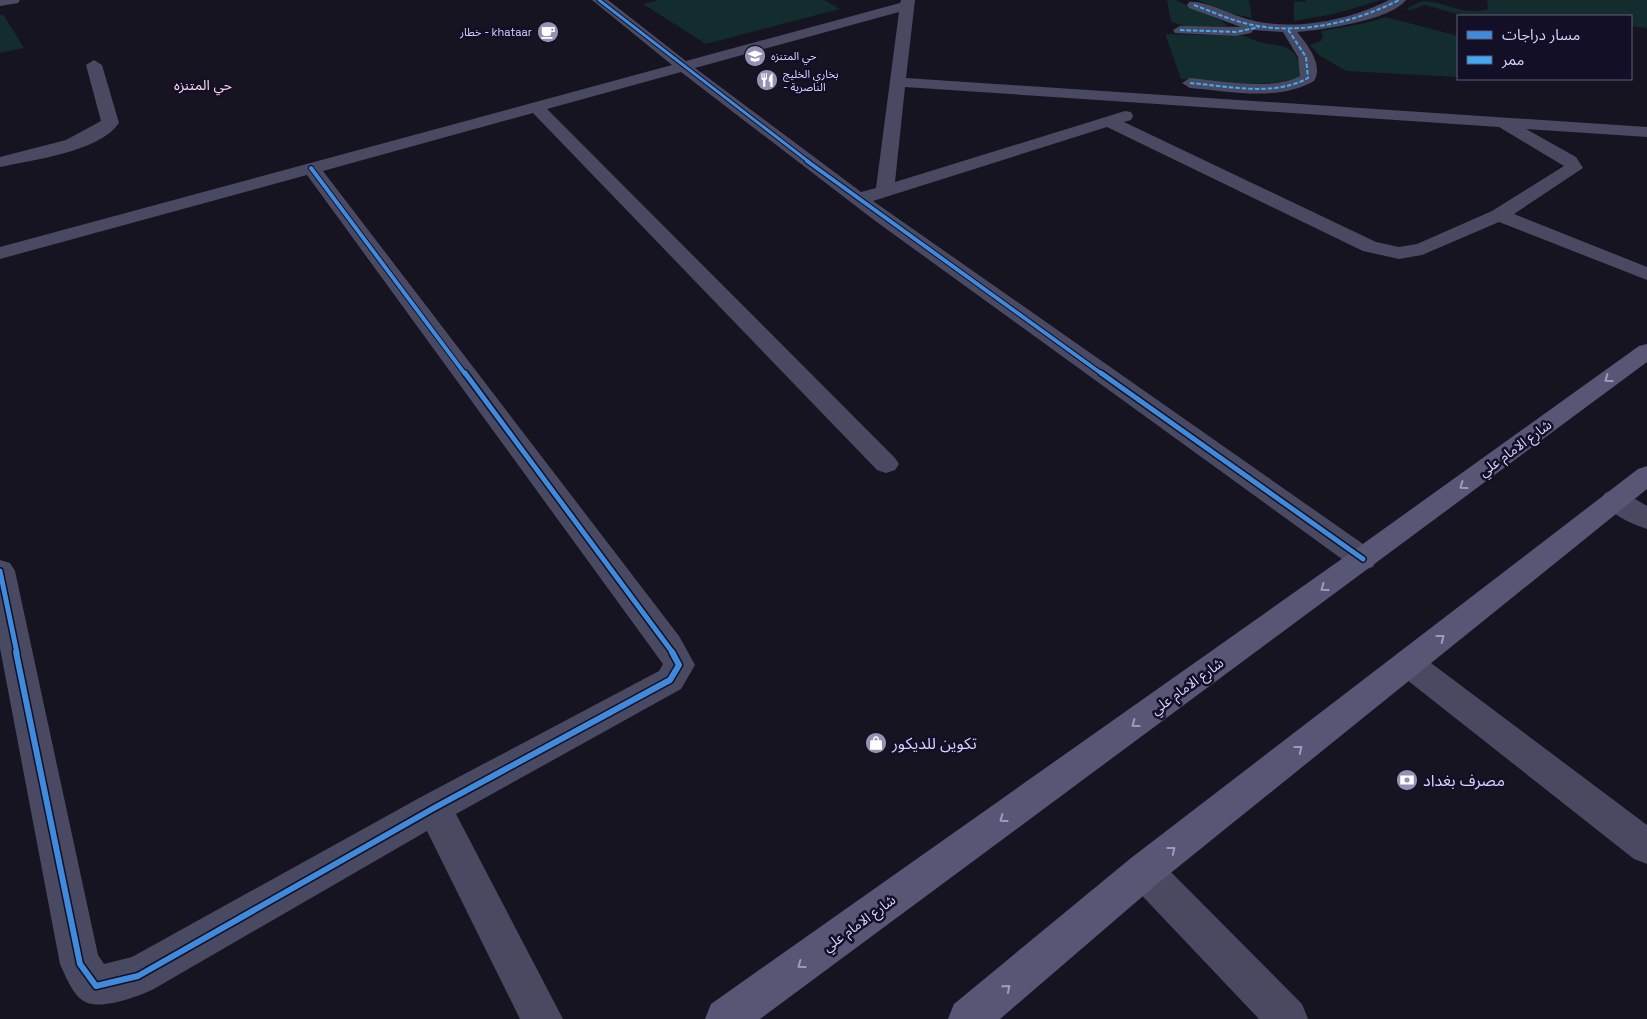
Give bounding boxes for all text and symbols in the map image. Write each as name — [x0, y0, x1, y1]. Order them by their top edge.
legend — [1457, 15, 1632, 80]
cafe icon: خطار - khataar — [536, 20, 560, 44]
place label: خطار - khataar — [459, 25, 532, 39]
text: مسار دراجات — [1502, 25, 1580, 44]
school or university icon: حي المتنزه — [743, 44, 767, 68]
place label: حي المتنزه — [771, 49, 817, 66]
text: ممر — [1501, 50, 1525, 69]
place label: بخاري الخليج - الناصرية — [783, 67, 838, 94]
restaurant icon: بخاري الخليج - الناصرية — [755, 68, 779, 92]
district label: حي المتنزه — [174, 76, 232, 96]
one-way arrow — [1605, 374, 1614, 382]
street label: شارع الامام علي — [1475, 416, 1556, 482]
one-way arrow — [1459, 480, 1469, 489]
one-way arrow — [1320, 582, 1330, 591]
one-way arrow — [1435, 635, 1445, 644]
street label: شارع الامام علي — [1147, 654, 1228, 720]
one-way arrow — [1131, 718, 1141, 727]
shop icon: تكوين للديكور — [864, 731, 888, 755]
place label: تكوين للديكور — [891, 733, 977, 754]
one-way arrow — [1293, 747, 1302, 755]
bank icon: مصرف بغداد — [1395, 768, 1419, 792]
place label: مصرف بغداد — [1423, 770, 1505, 791]
one-way arrow — [999, 813, 1009, 822]
one-way arrow — [1166, 846, 1175, 855]
street label: شارع الامام علي — [819, 891, 900, 957]
one-way arrow — [797, 959, 807, 968]
one-way arrow — [1001, 984, 1010, 993]

